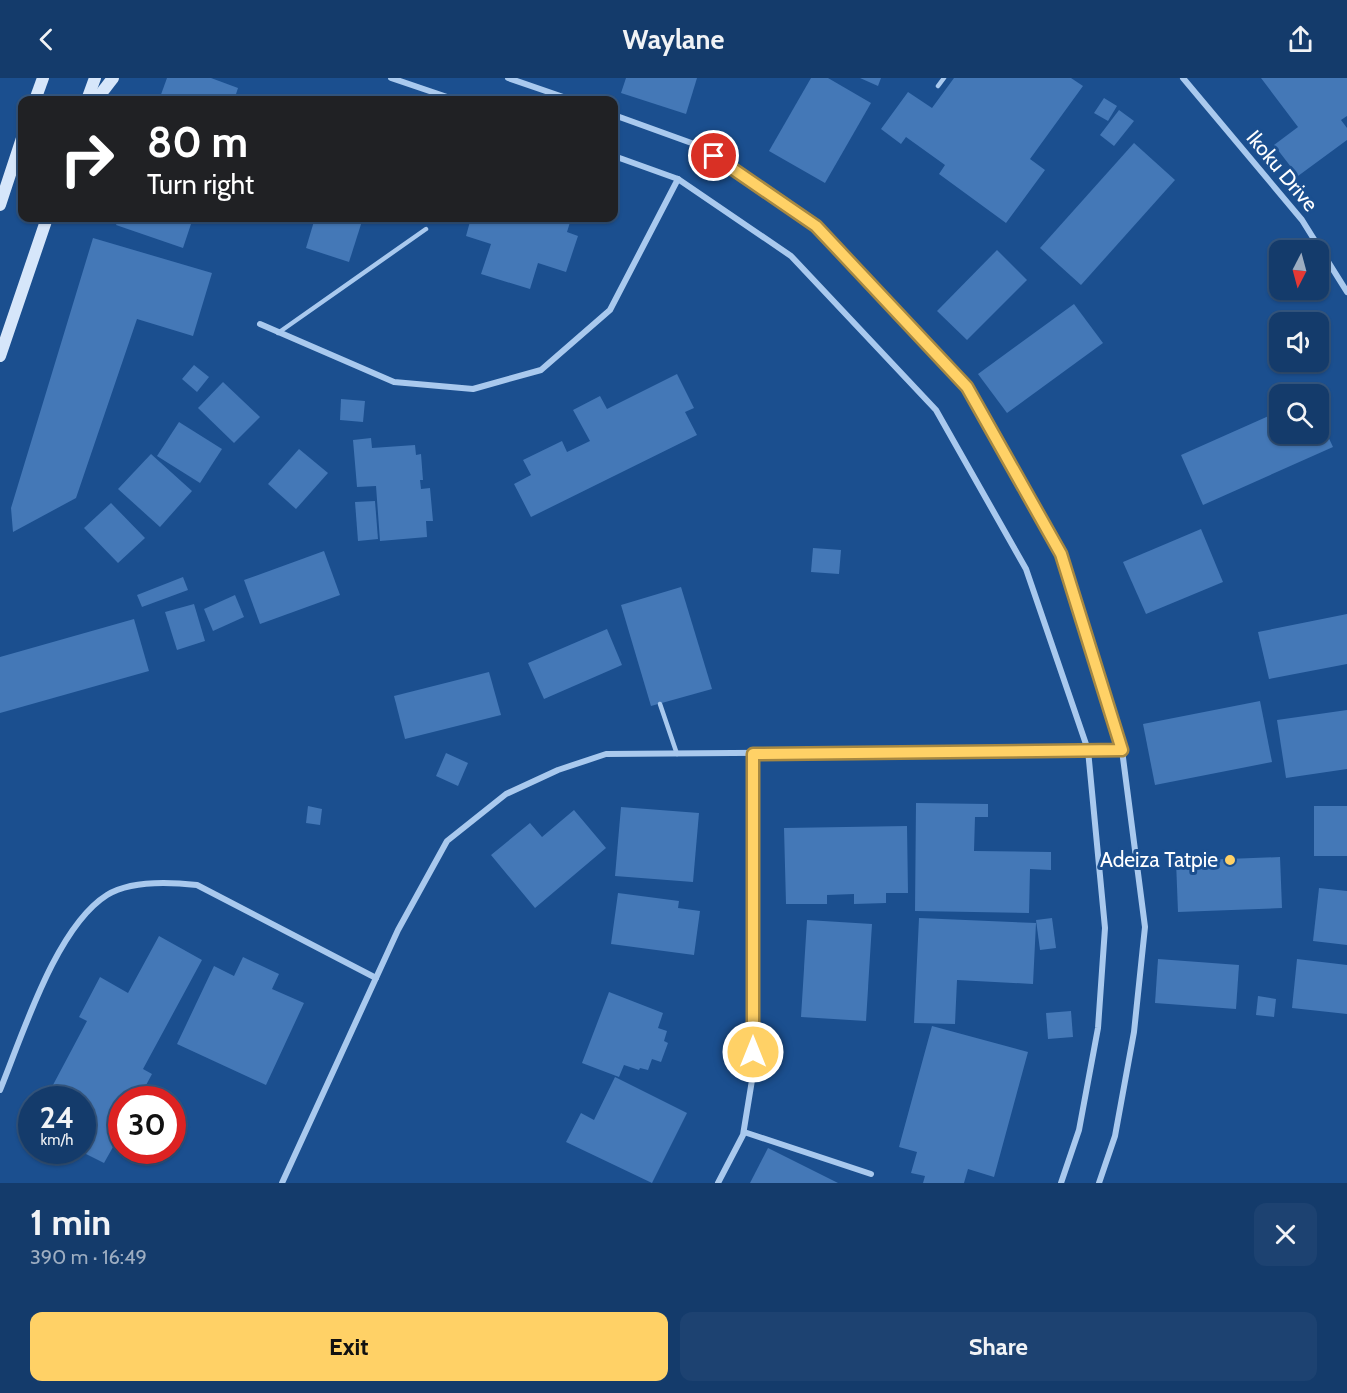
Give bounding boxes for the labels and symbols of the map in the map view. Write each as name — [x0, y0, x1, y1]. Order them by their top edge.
street label: Ikoku Drive — [1241, 125, 1324, 216]
pin — [688, 130, 739, 181]
north arrow — [1269, 240, 1329, 300]
place label: Adeiza Tatpie — [1100, 847, 1218, 872]
marker: Adeiza Tatpie — [1223, 853, 1237, 867]
position arrow — [721, 1020, 785, 1084]
speed limit sign: 30 — [108, 1086, 186, 1164]

